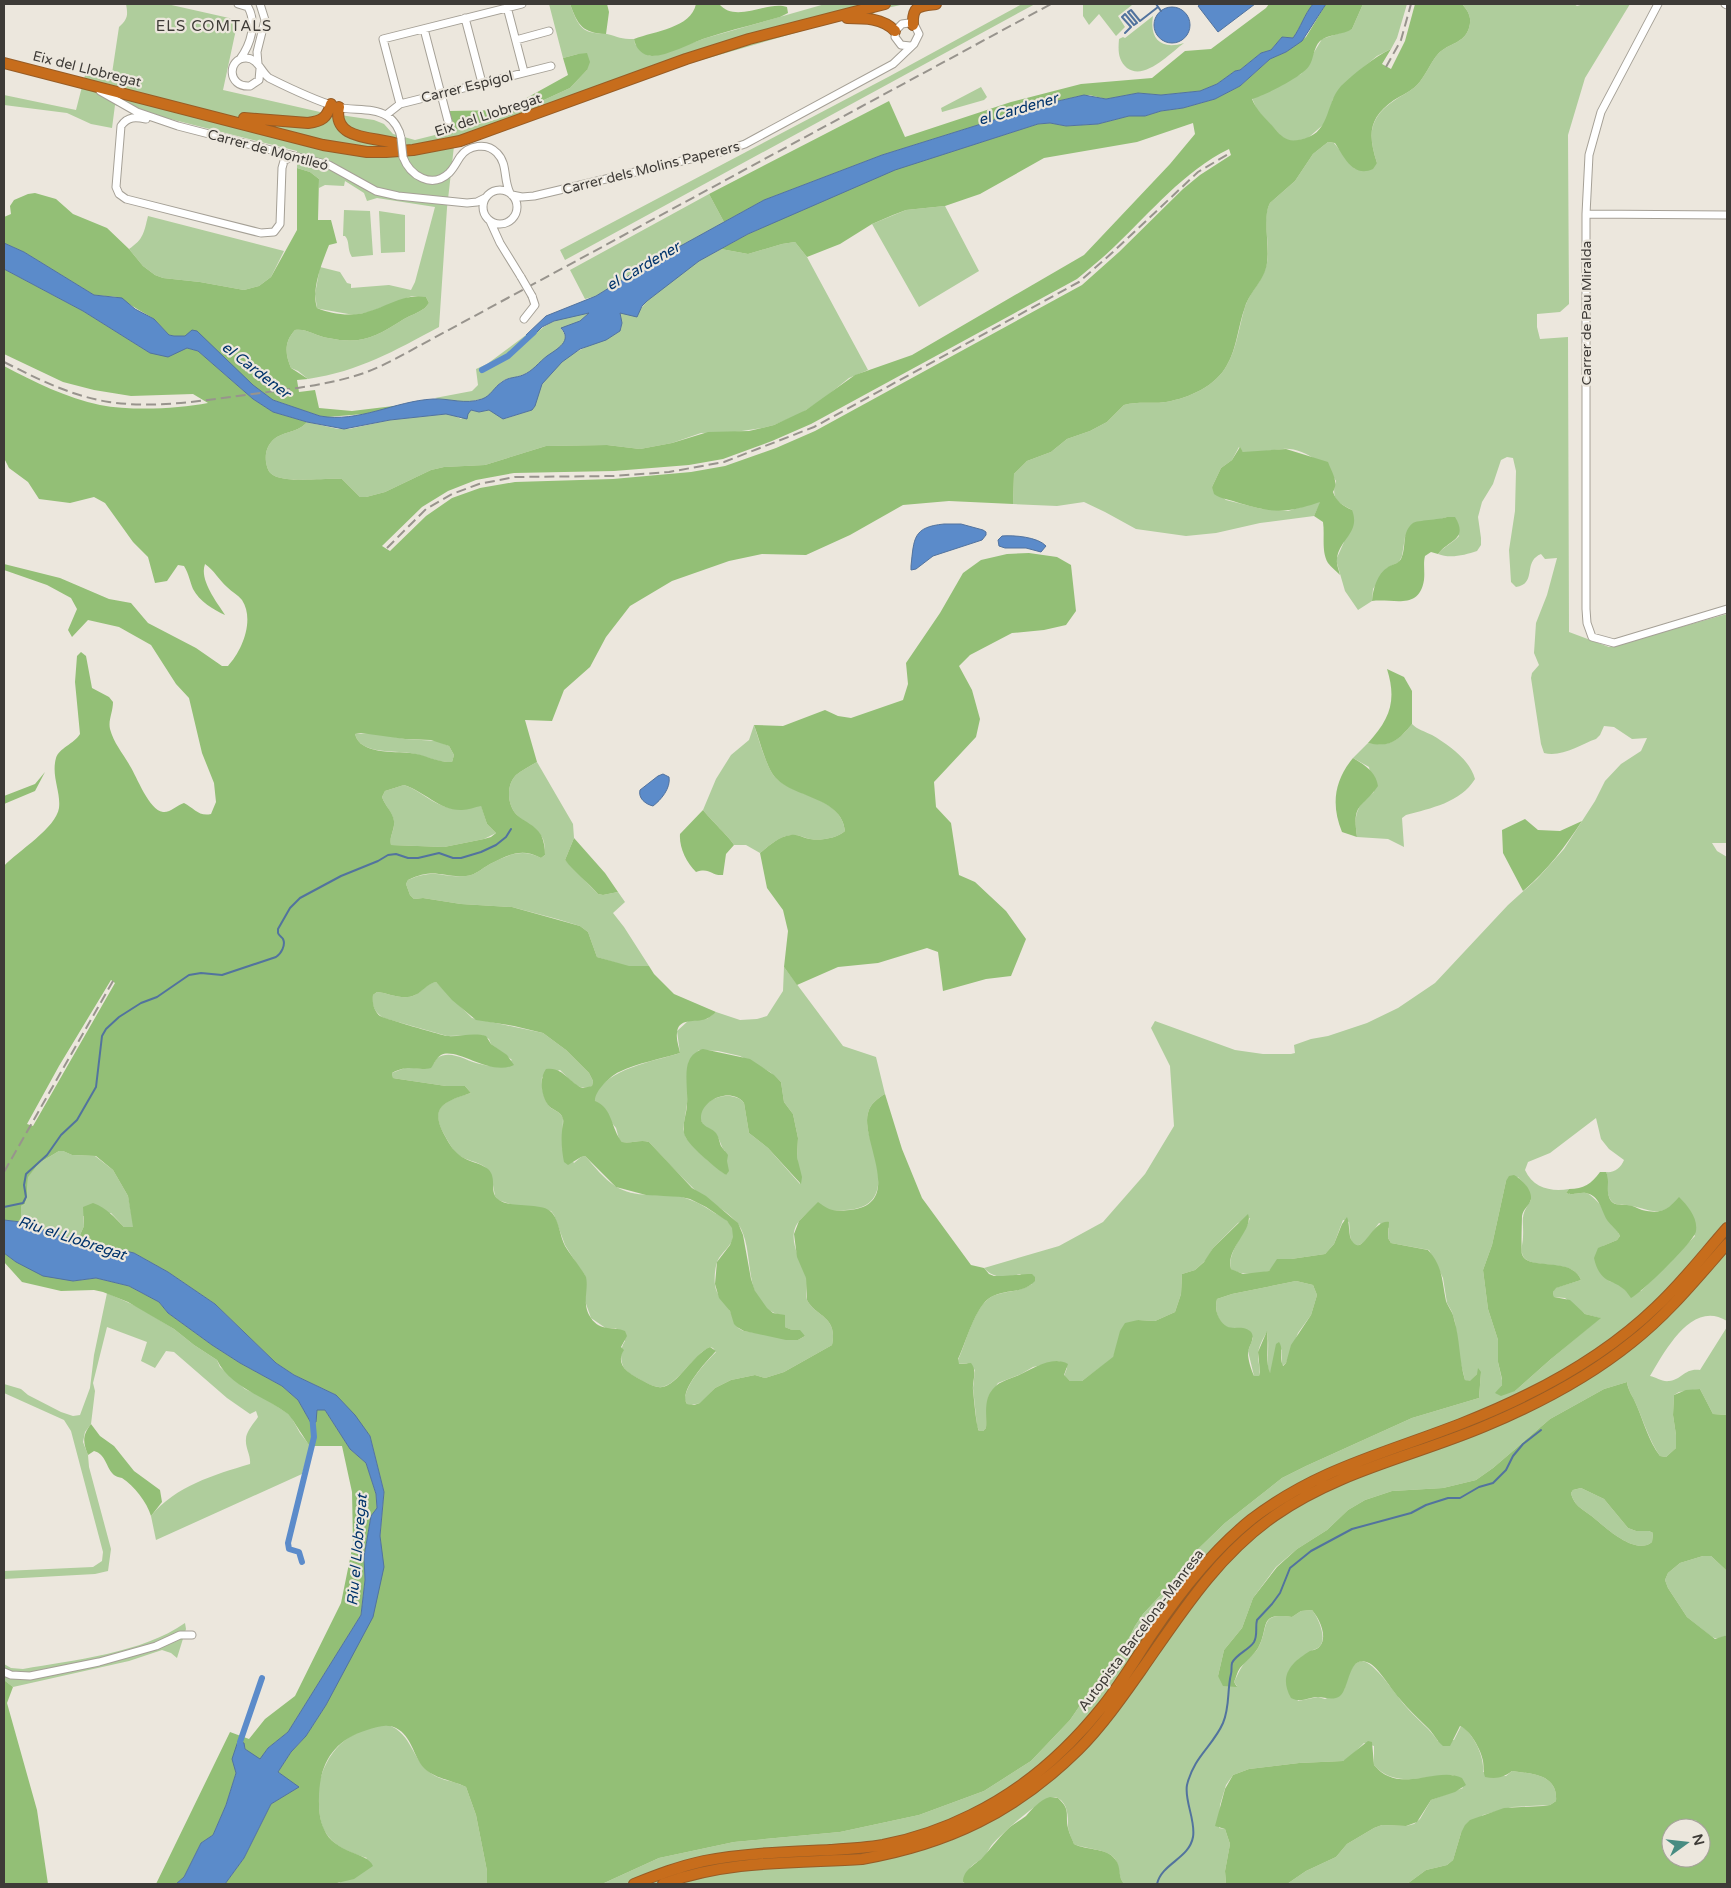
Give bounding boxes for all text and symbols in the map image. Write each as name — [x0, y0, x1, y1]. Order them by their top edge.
district label: ELS COMTALS — [156, 17, 272, 35]
street label: Eix del Llobregat — [31, 47, 144, 91]
street label: Carrer Espígol — [419, 67, 515, 107]
water label: el Cardener — [976, 88, 1062, 129]
street label: Eix del Llobregat — [432, 90, 544, 140]
street label: Carrer de Montlleó — [206, 126, 330, 174]
street label: Carrer dels Molins Paperers — [561, 138, 742, 198]
water label: el Cardener — [603, 237, 685, 294]
street label: Carrer de Pau Miralda — [1578, 241, 1595, 385]
water label: el Cardener — [218, 338, 296, 404]
water label: Riu el Llobregat — [16, 1212, 130, 1265]
water label: Riu el Llobregat — [343, 1491, 371, 1607]
street label: Autopista Barcelona-Manresa — [1075, 1546, 1207, 1714]
north arrow — [1661, 1818, 1711, 1868]
text: N — [1688, 1832, 1708, 1847]

